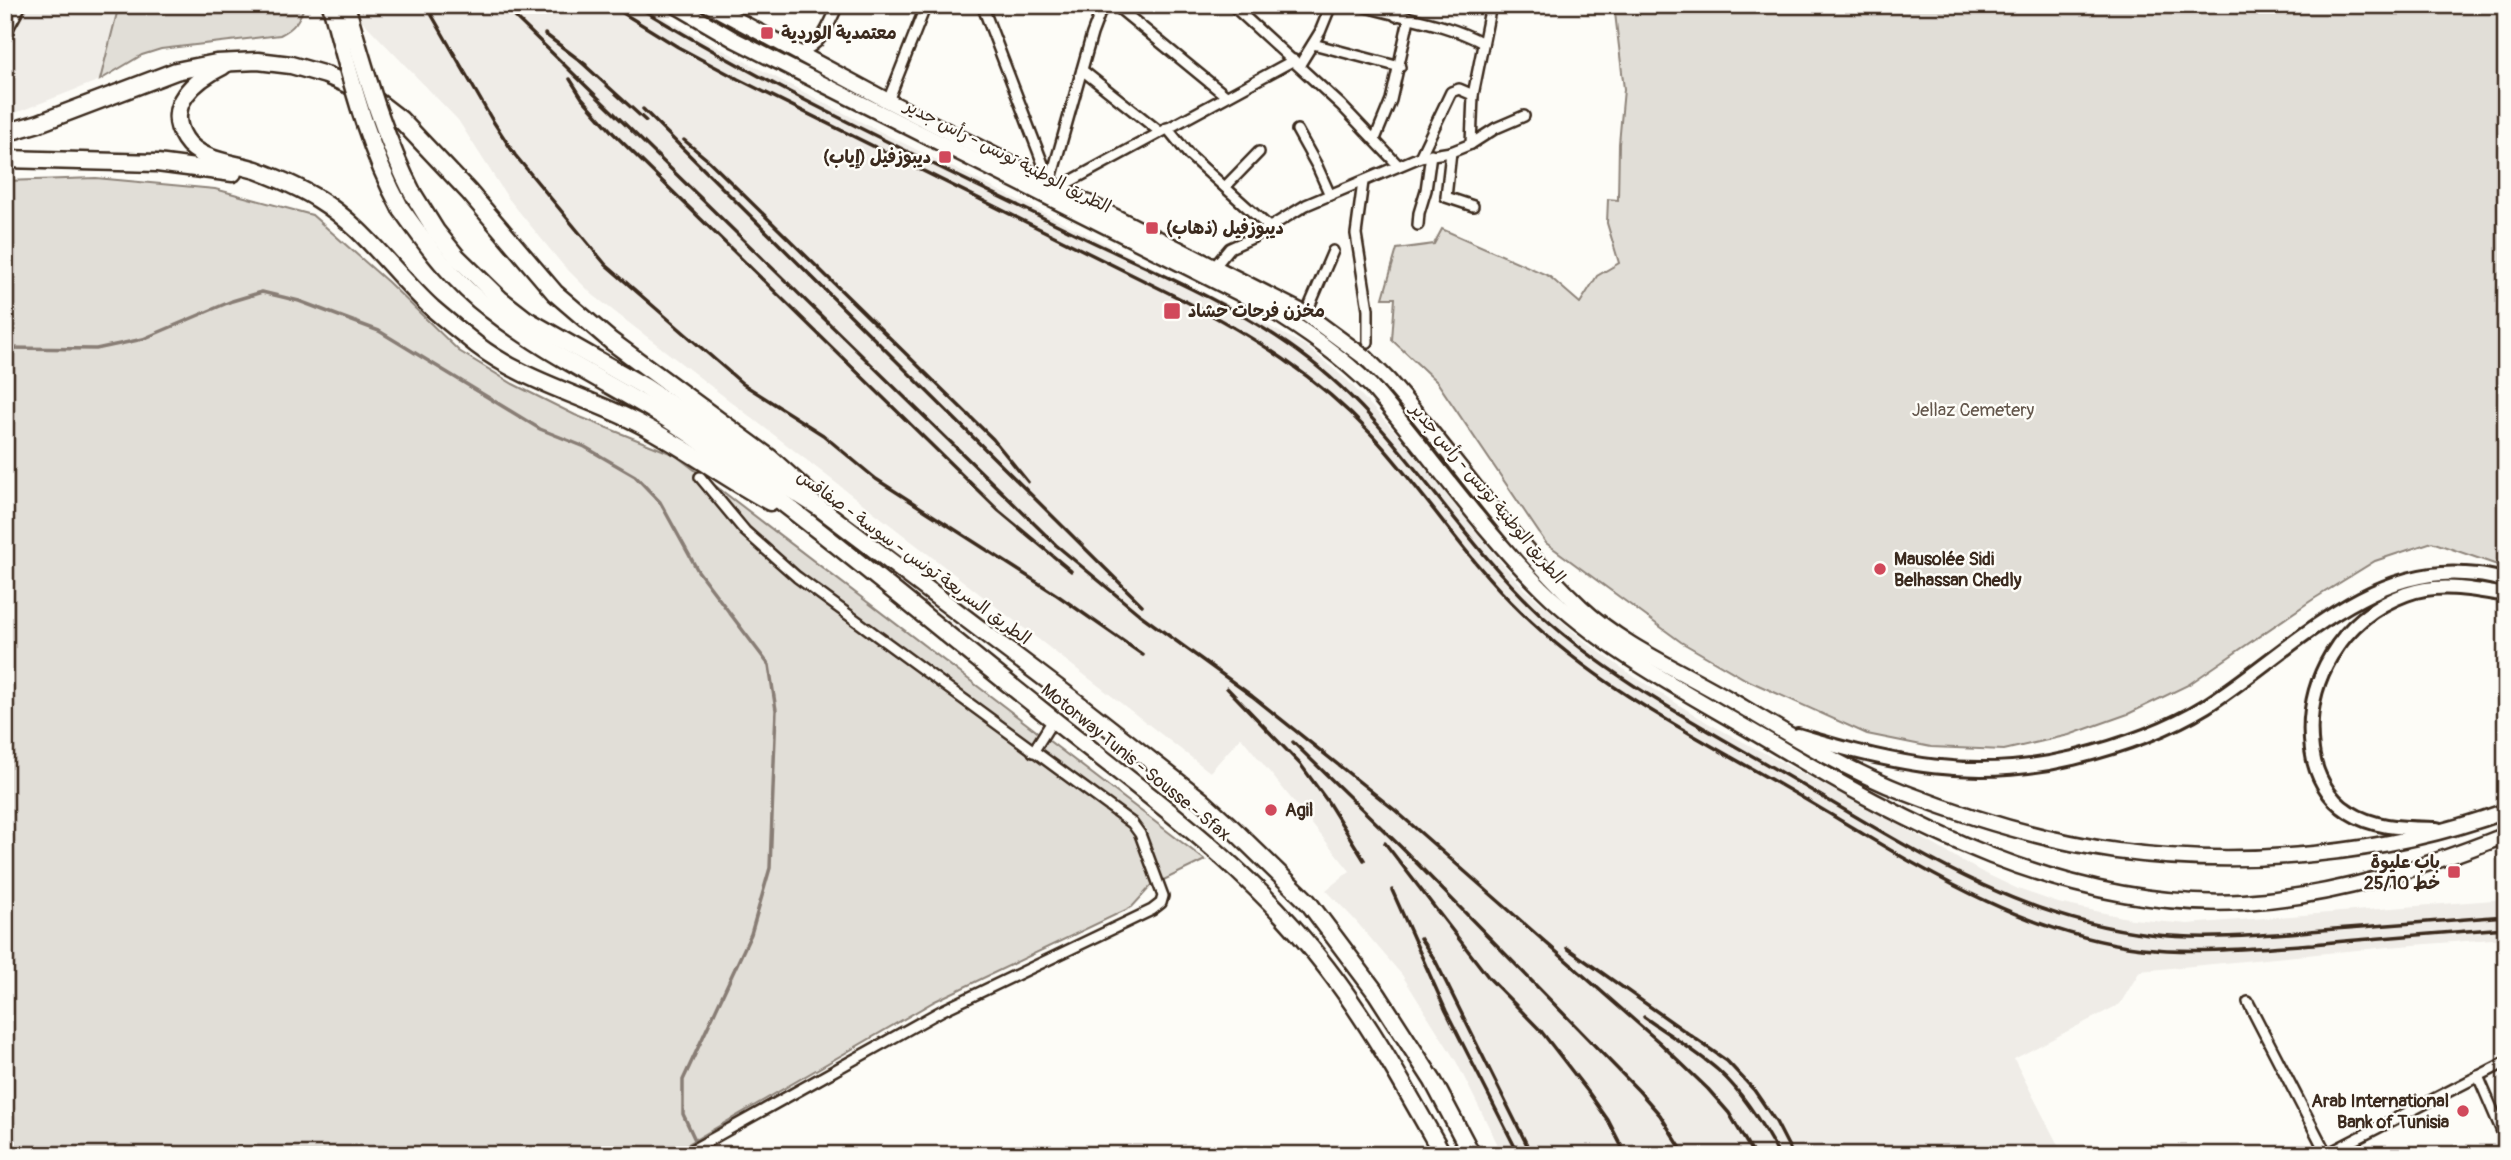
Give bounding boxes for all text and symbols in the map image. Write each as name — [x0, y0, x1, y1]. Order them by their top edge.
place label: معتمدية الوردية — [781, 22, 897, 45]
marker: معتمدية الوردية — [759, 25, 775, 41]
street label: الطريق الوطنية تونس - رأس جدير — [899, 93, 1115, 219]
place label: ديبوزفيل (إياب) — [823, 146, 931, 169]
marker: ديبوزفيل (إياب) — [937, 149, 953, 165]
place label: ديبوزفيل (ذهاب) — [1166, 217, 1284, 240]
marker: ديبوزفيل (ذهاب) — [1144, 220, 1160, 236]
place label: مخزن فرحات حشاد — [1188, 300, 1325, 323]
marker: مخزن فرحات حشاد — [1162, 301, 1182, 321]
street label: الطريق الوطنية تونس - رأس جدير — [1404, 397, 1570, 588]
park label: Jellaz Cemetery — [1912, 399, 2035, 422]
street label: الطريق السريعة تونس - سوسة - صفاقس — [792, 465, 1035, 650]
place label: Mausolée Sidi Belhassan Chedly — [1894, 548, 2022, 592]
marker: Mausolée Sidi Belhassan Chedly — [1872, 561, 1888, 577]
street label: Motorway Tunis - Sousse - Sfax — [1036, 679, 1235, 846]
place label: Agil — [1285, 799, 1313, 822]
marker: Agil — [1263, 802, 1279, 818]
place label: باب عليوة خط 25/10 — [2364, 851, 2440, 895]
marker: باب عليوة خط 25/10 — [2446, 864, 2462, 880]
place label: Arab International Bank of Tunisia — [2311, 1090, 2450, 1134]
marker: Arab International Bank of Tunisia — [2455, 1103, 2471, 1119]

